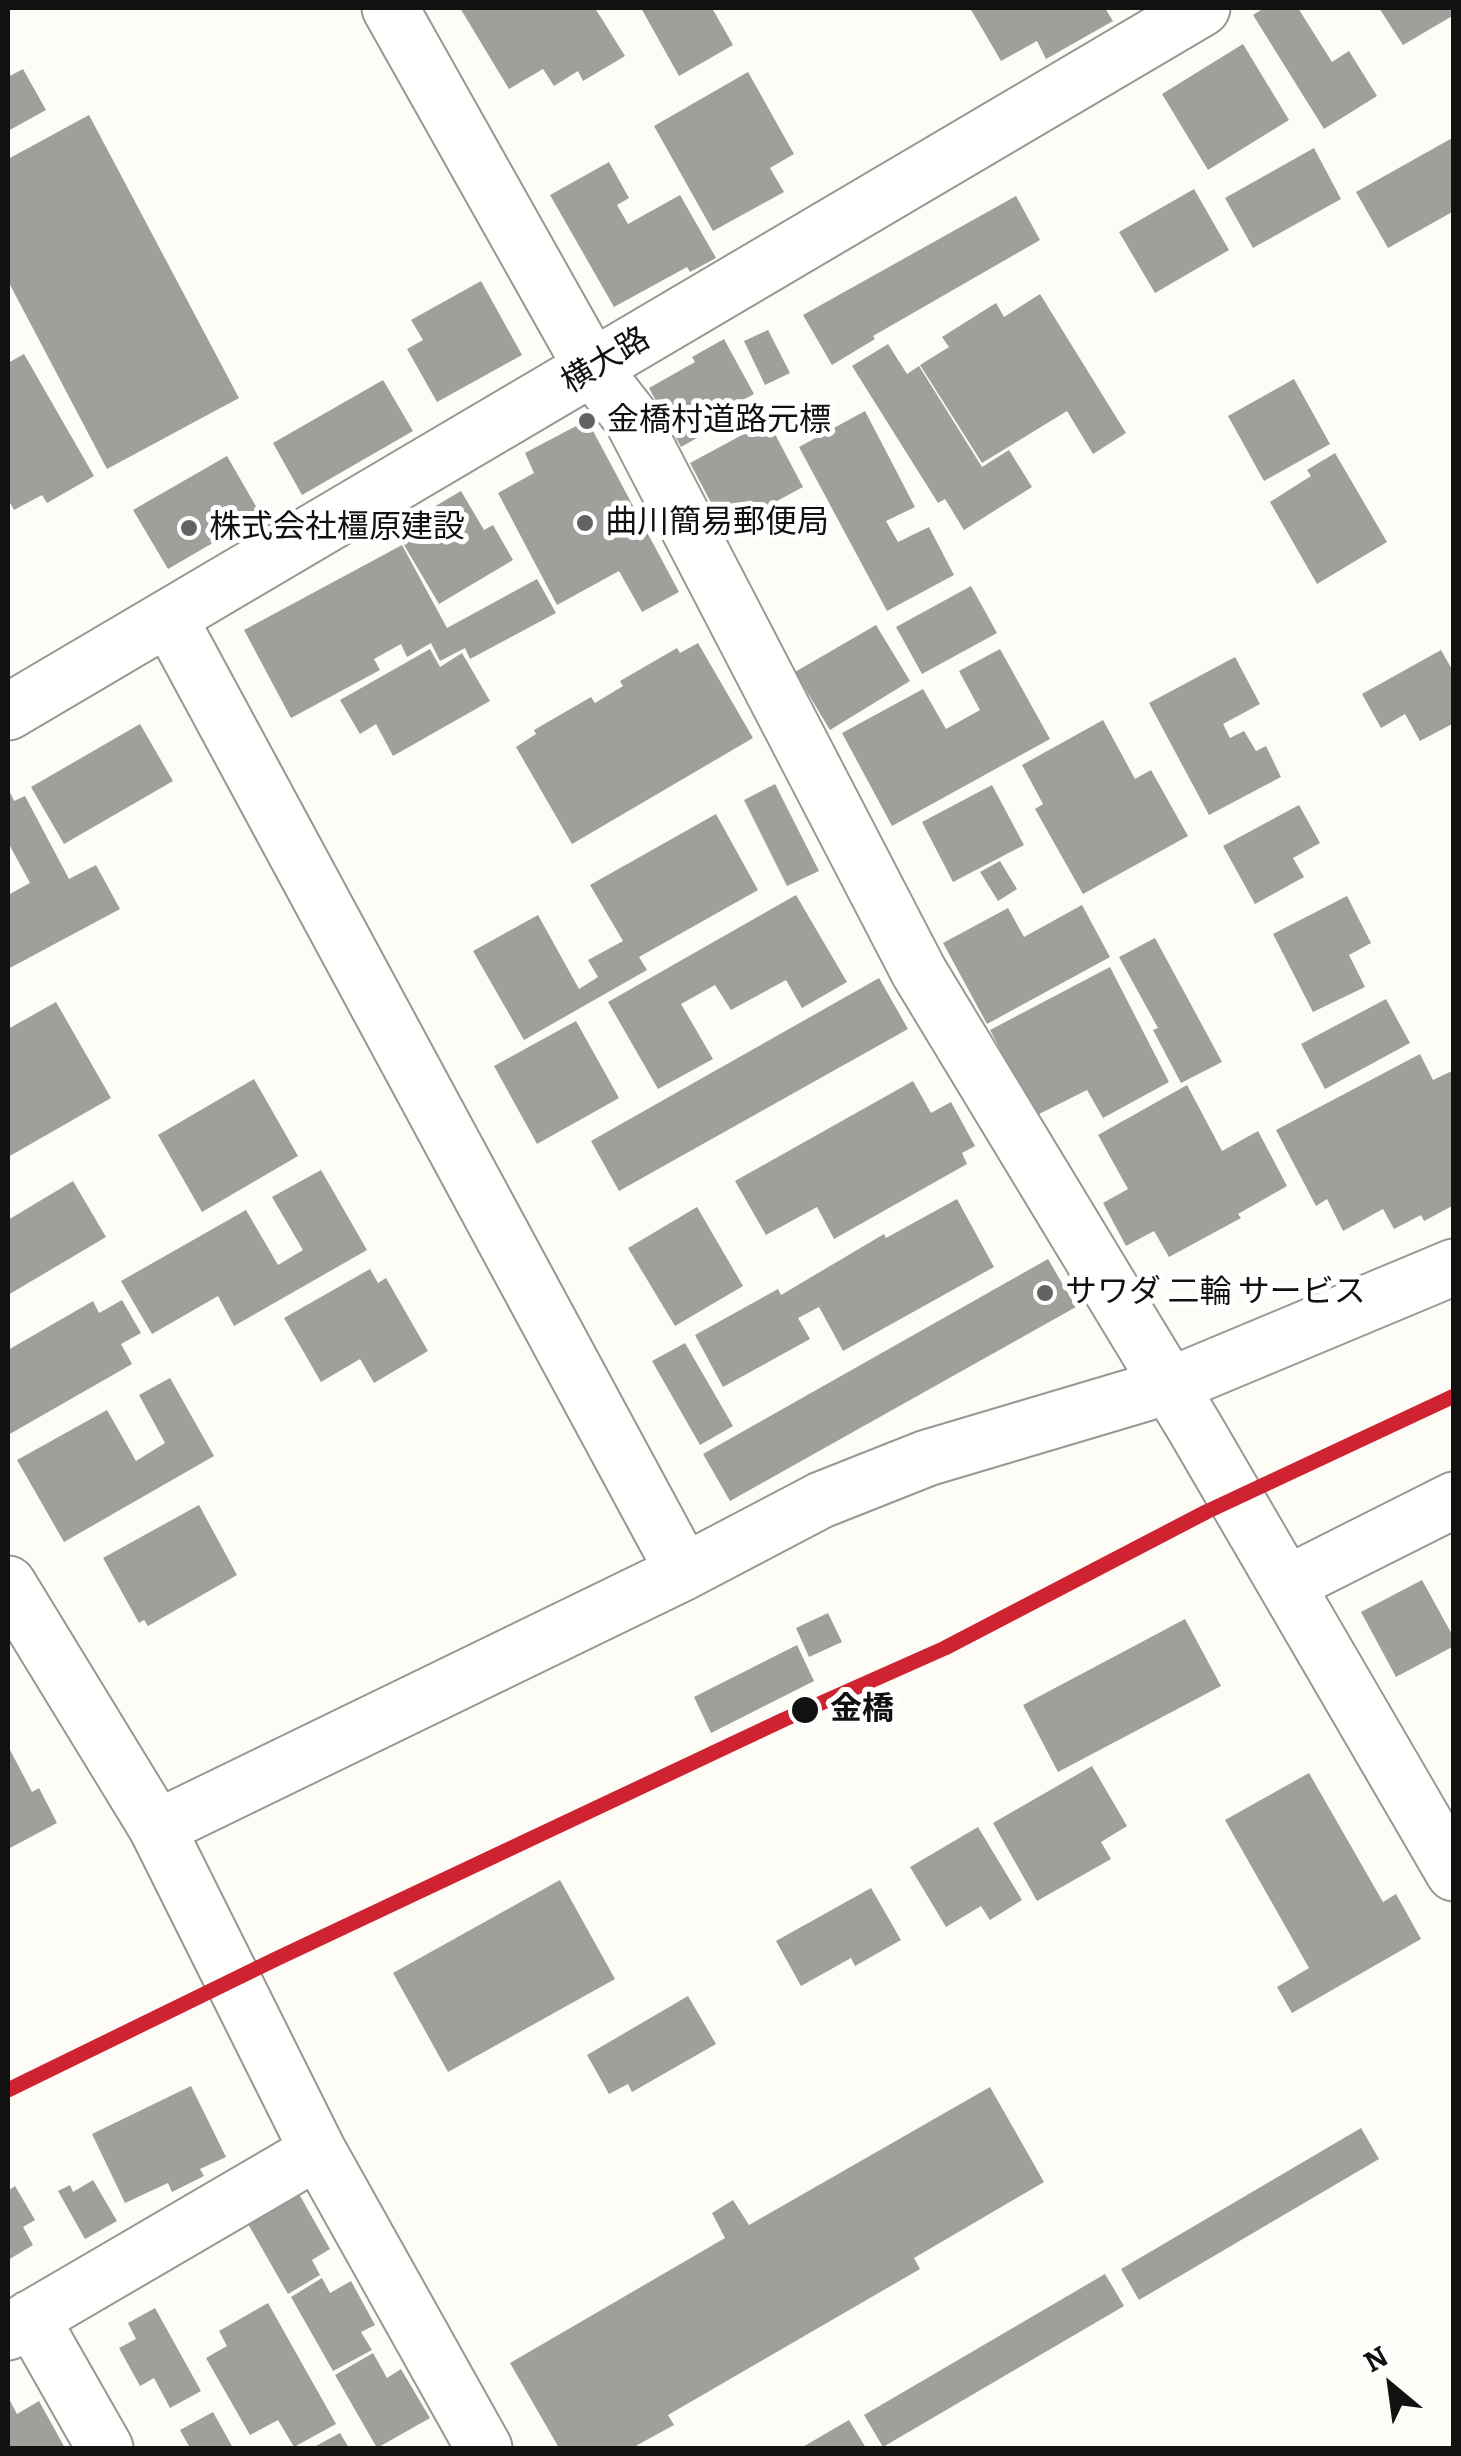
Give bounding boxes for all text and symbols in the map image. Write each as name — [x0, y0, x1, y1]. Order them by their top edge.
street label: 横大路 — [555, 320, 657, 402]
place label: 金橋村道路元標 — [607, 402, 831, 440]
marker: 金橋村道路元標 — [576, 410, 598, 432]
place label: 曲川簡易郵便局 — [605, 504, 829, 542]
place label: 株式会社橿原建設 — [209, 509, 465, 547]
marker: 曲川簡易郵便局 — [574, 512, 596, 534]
marker: 株式会社橿原建設 — [178, 517, 200, 539]
place label: サワダ 二輪 サービス — [1065, 1274, 1366, 1312]
marker: サワダ 二輪 サービス — [1034, 1282, 1056, 1304]
place label: 金橋 — [830, 1691, 894, 1729]
marker: 金橋 — [789, 1694, 821, 1726]
north arrow — [1341, 2336, 1441, 2436]
text: N — [1359, 2340, 1394, 2379]

